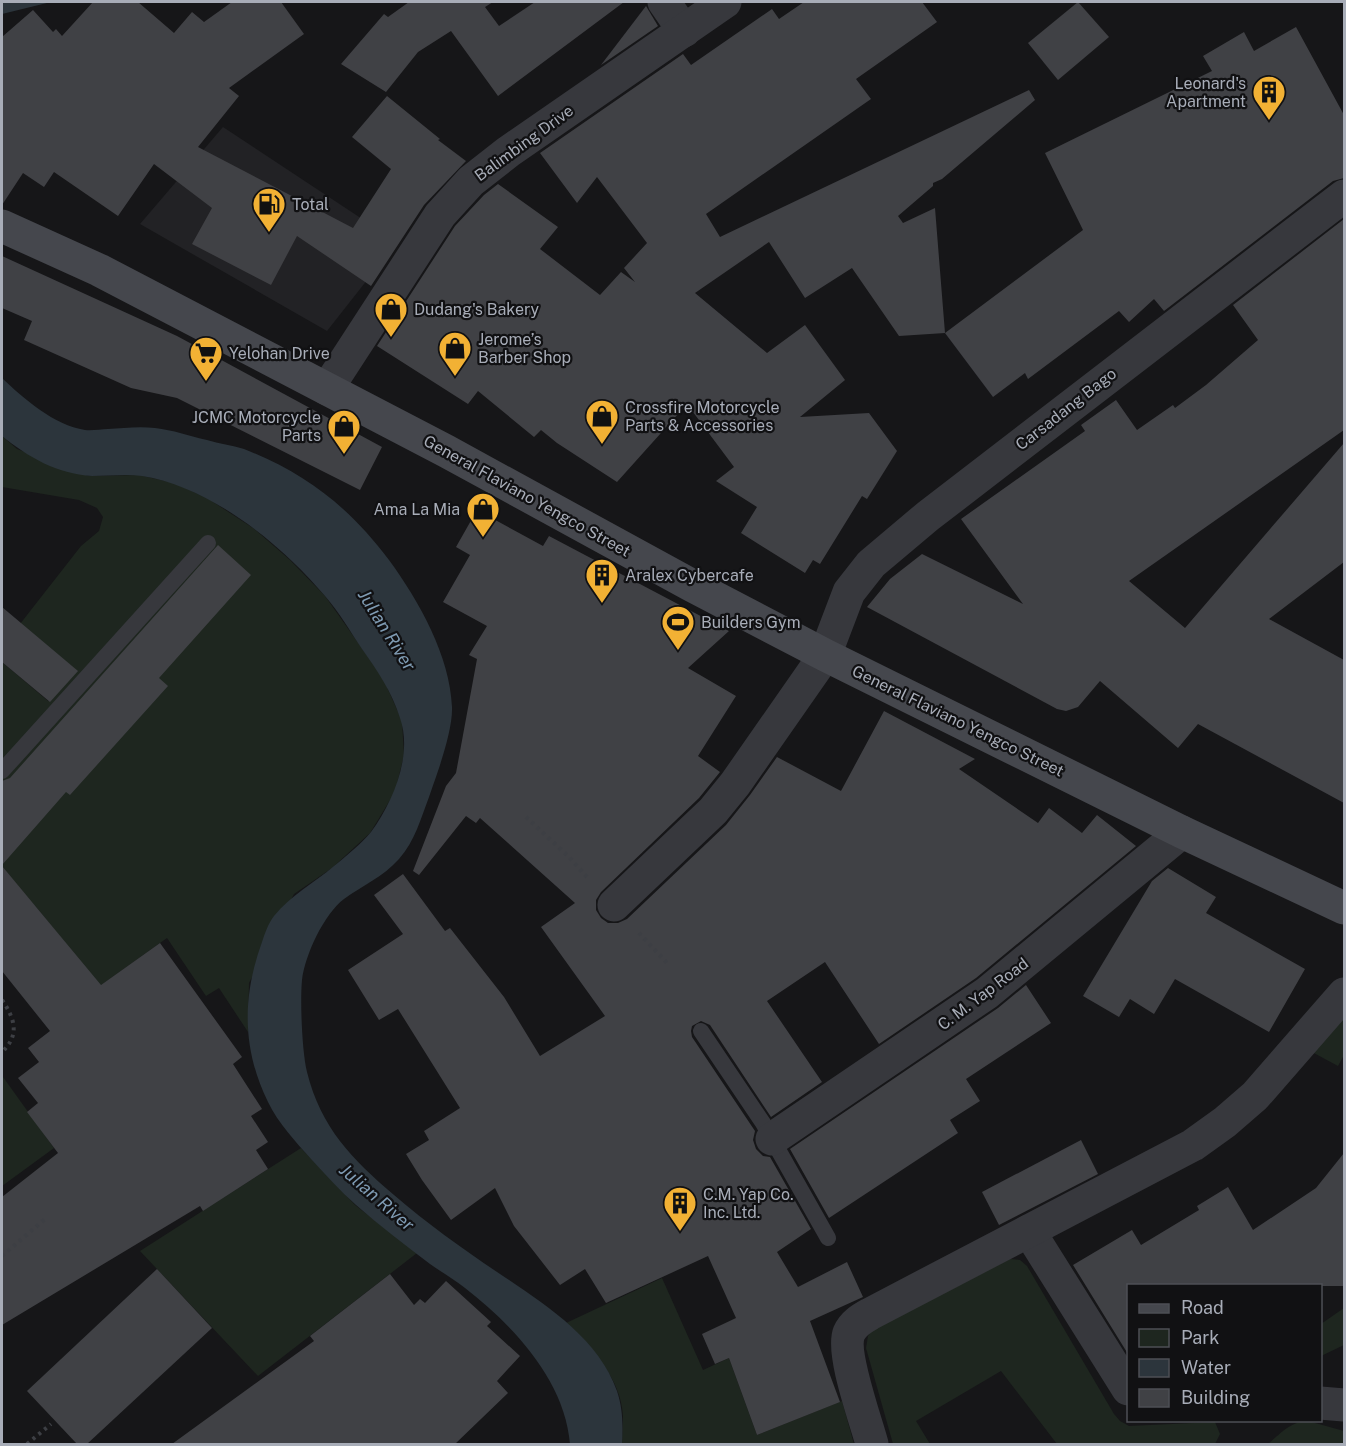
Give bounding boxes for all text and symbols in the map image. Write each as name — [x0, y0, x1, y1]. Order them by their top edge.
place label: Leonard's Apartment — [1166, 74, 1246, 111]
building icon: Leonard's Apartment — [1251, 74, 1287, 121]
street label: Balimbing Drive — [471, 101, 577, 185]
fuel station icon: Total — [251, 186, 287, 233]
place label: Total — [292, 195, 329, 214]
shop icon: Dudang's Bakery — [373, 291, 409, 338]
place label: Dudang's Bakery — [414, 300, 539, 319]
shop icon: Jerome’s Barber Shop — [437, 330, 473, 377]
place label: Jerome’s Barber Shop — [478, 330, 571, 367]
supermarket icon: Yelohan Drive — [188, 335, 224, 382]
place label: Yelohan Drive — [229, 344, 330, 363]
street label: Carsadang Bago — [1012, 364, 1120, 454]
shop icon: Crossfire Motorcycle Parts & Accessories — [584, 398, 620, 445]
place label: Crossfire Motorcycle Parts & Accessories — [625, 398, 780, 435]
place label: JCMC Motorcycle Parts — [192, 408, 321, 445]
shop icon: JCMC Motorcycle Parts — [326, 408, 362, 455]
street label: General Flaviano Yengco Street — [420, 431, 634, 561]
shop icon: Ama La Mia — [465, 491, 501, 538]
place label: Ama La Mia — [373, 500, 460, 519]
building icon: Aralex Cybercafe — [584, 557, 620, 604]
place label: Aralex Cybercafe — [625, 566, 754, 585]
water label: Julian River — [354, 585, 420, 675]
sports icon: Builders Gym — [660, 604, 696, 651]
place label: Builders Gym — [701, 613, 801, 632]
street label: General Flaviano Yengco Street — [849, 661, 1067, 781]
street label: C. M. Yap Road — [934, 954, 1032, 1034]
water label: Julian River — [335, 1159, 419, 1235]
building icon: C.M. Yap Co. Inc. Ltd. — [662, 1185, 698, 1232]
place label: C.M. Yap Co. Inc. Ltd. — [703, 1185, 794, 1222]
legend — [1127, 1284, 1322, 1422]
text: Road — [1181, 1297, 1224, 1318]
text: Park — [1181, 1327, 1219, 1348]
text: Water — [1181, 1357, 1231, 1378]
text: Building — [1181, 1387, 1250, 1408]

